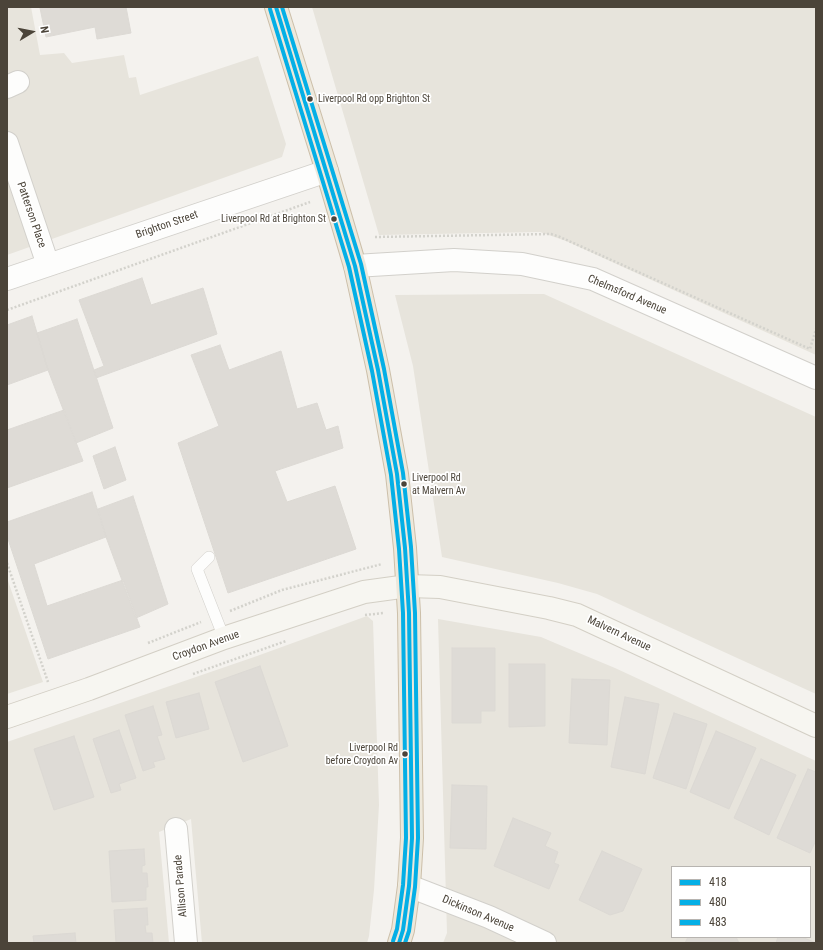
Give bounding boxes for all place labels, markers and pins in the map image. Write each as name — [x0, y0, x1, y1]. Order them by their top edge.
place label: Liverpool Rd opp Brighton St — [318, 93, 430, 105]
marker: Liverpool Rd opp Brighton St — [305, 94, 315, 104]
place label: Liverpool Rd at Brighton St — [221, 213, 326, 225]
marker: Liverpool Rd at Brighton St — [329, 214, 339, 224]
place label: Liverpool Rd at Malvern Av — [412, 472, 466, 496]
marker: Liverpool Rd at Malvern Av — [399, 479, 409, 489]
place label: Liverpool Rd before Croydon Av — [326, 742, 398, 766]
marker: Liverpool Rd before Croydon Av — [400, 749, 410, 759]

